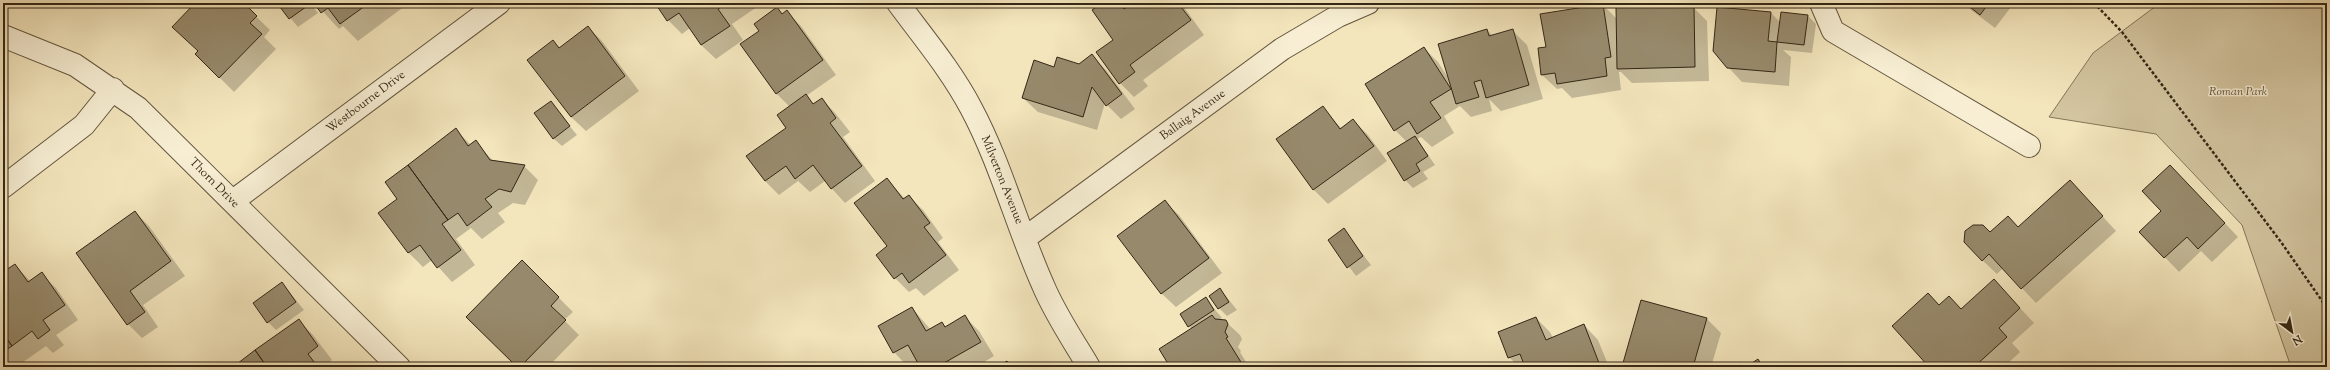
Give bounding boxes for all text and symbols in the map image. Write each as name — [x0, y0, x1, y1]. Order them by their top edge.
street label: Westbourne Drive — [323, 66, 410, 138]
park label: Roman Park — [2209, 83, 2268, 101]
street label: Ballaig Avenue — [1156, 85, 1230, 145]
street label: Milverton Avenue — [976, 133, 1028, 227]
street label: Thorn Drive — [185, 154, 244, 213]
north arrow — [2272, 312, 2312, 352]
text: N — [2289, 330, 2306, 349]

